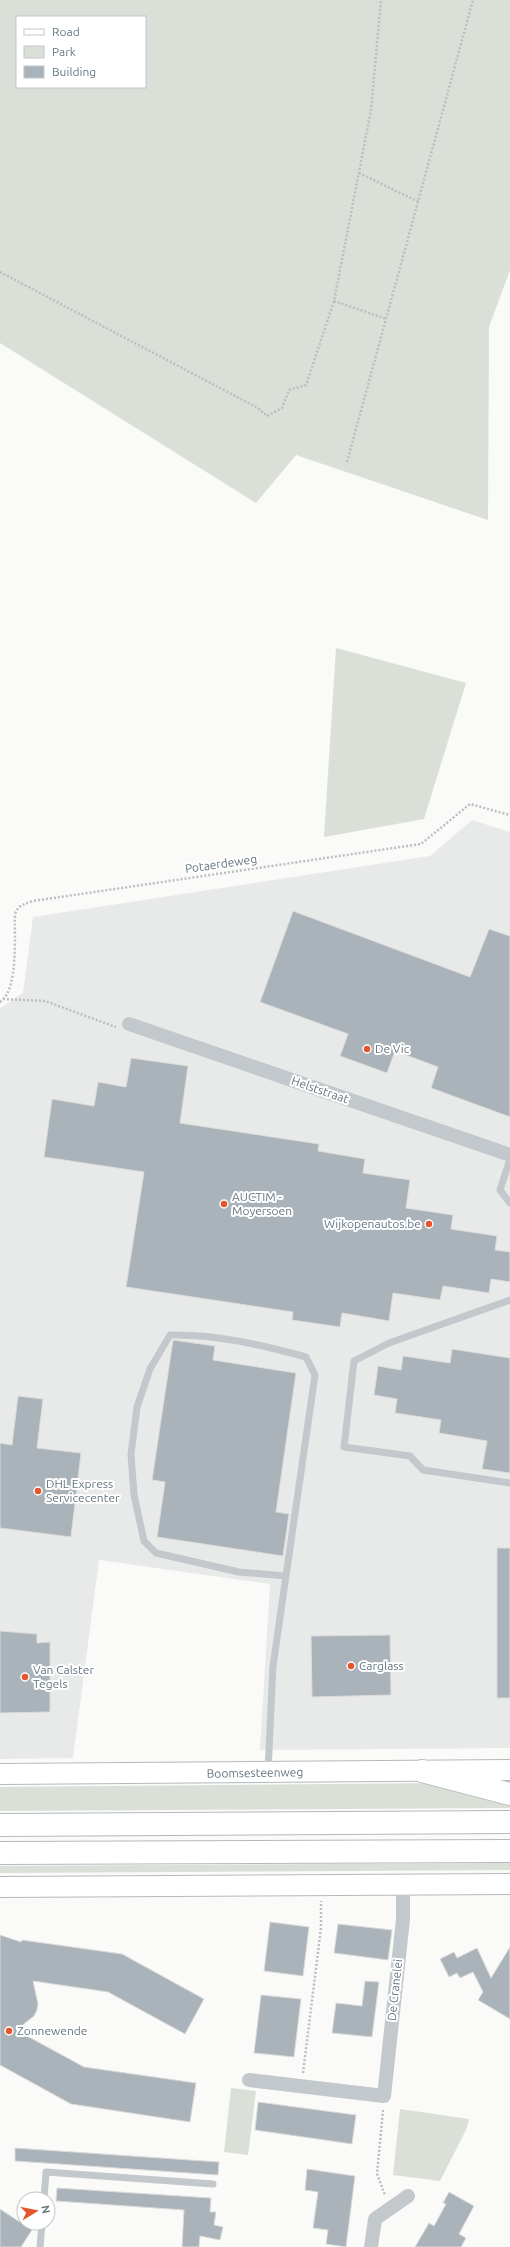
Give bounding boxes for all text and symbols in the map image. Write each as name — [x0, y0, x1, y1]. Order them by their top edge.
legend — [16, 16, 146, 88]
text: Road — [52, 25, 80, 38]
text: Park — [52, 45, 76, 58]
text: Building — [52, 65, 96, 78]
street label: Potaerdeweg — [184, 852, 258, 875]
place label: De Vic — [375, 1042, 410, 1055]
marker: De Vic — [362, 1044, 372, 1054]
street label: Helststraat — [290, 1074, 351, 1105]
place label: AUCTIM - Moyersoen — [232, 1190, 292, 1217]
marker: AUCTIM - Moyersoen — [219, 1199, 229, 1209]
place label: Wijkopenautos.be — [324, 1217, 421, 1230]
marker: Wijkopenautos.be — [424, 1219, 434, 1229]
place label: DHL Express Servicecenter — [46, 1477, 120, 1504]
marker: DHL Express Servicecenter — [33, 1486, 43, 1496]
place label: Carglass — [359, 1659, 404, 1672]
marker: Carglass — [346, 1661, 356, 1671]
place label: Van Calster Tegels — [33, 1663, 94, 1690]
marker: Van Calster Tegels — [20, 1672, 30, 1682]
street label: Boomsesteenweg — [207, 1765, 303, 1780]
street label: De Cranelei — [385, 1958, 404, 2021]
place label: Zonnewende — [17, 2024, 87, 2037]
marker: Zonnewende — [4, 2026, 14, 2036]
north arrow — [16, 2191, 56, 2231]
text: N — [39, 2204, 52, 2214]

